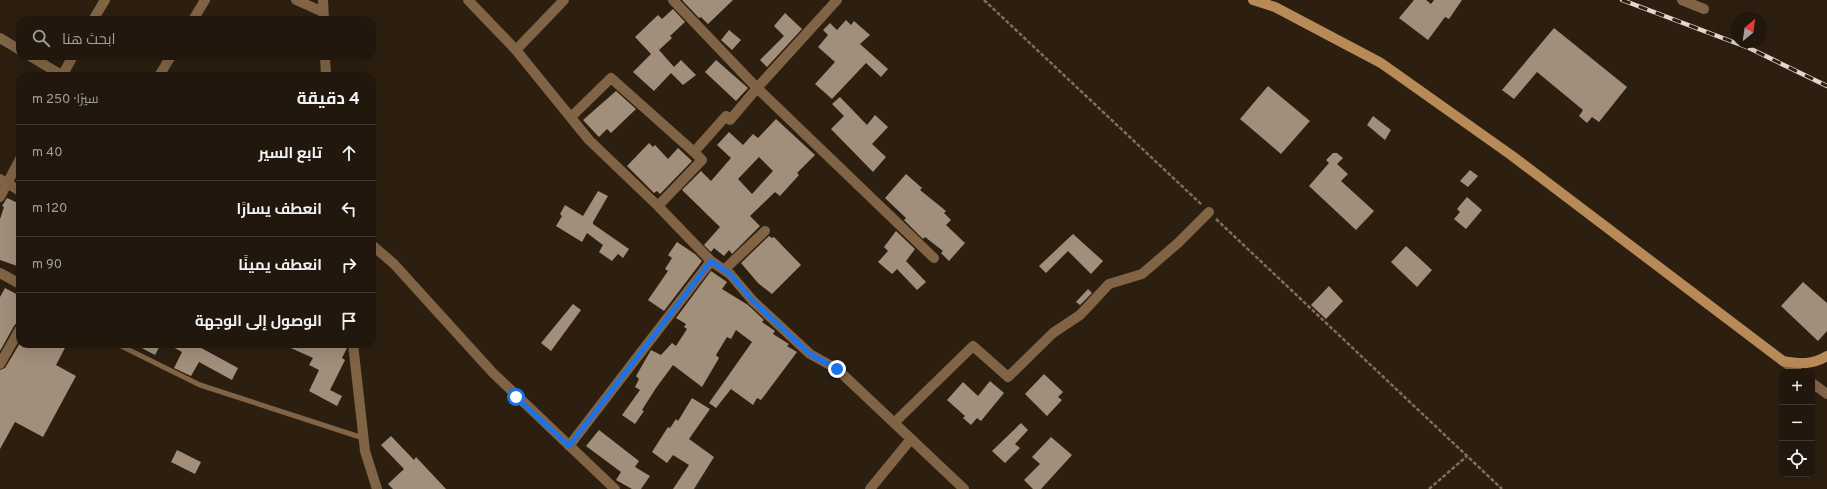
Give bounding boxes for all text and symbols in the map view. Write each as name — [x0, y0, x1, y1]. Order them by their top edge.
north arrow — [1731, 12, 1767, 48]
search box — [16, 16, 376, 60]
icon: search — [30, 27, 52, 49]
text: ابحث هنا — [62, 31, 116, 50]
text: 4 دقيقة — [297, 89, 360, 111]
text: سيرًا · 250 m — [32, 92, 99, 108]
icon: ahead — [338, 142, 360, 164]
text: 40 m — [32, 145, 63, 161]
text: تابع السير — [259, 145, 322, 164]
icon: left — [338, 198, 360, 220]
text: 120 m — [32, 201, 67, 217]
text: انعطف يسارًا — [236, 201, 322, 220]
icon: right — [338, 254, 360, 276]
text: 90 m — [32, 257, 62, 273]
text: انعطف يمينًا — [238, 257, 322, 276]
icon: arrive — [338, 310, 360, 332]
text: الوصول إلى الوجهة — [195, 313, 322, 332]
route end — [828, 360, 846, 378]
map controls — [1779, 369, 1815, 477]
button: + — [1779, 369, 1815, 405]
route start — [507, 388, 525, 406]
button: − — [1779, 405, 1815, 441]
button: locate — [1779, 441, 1815, 477]

